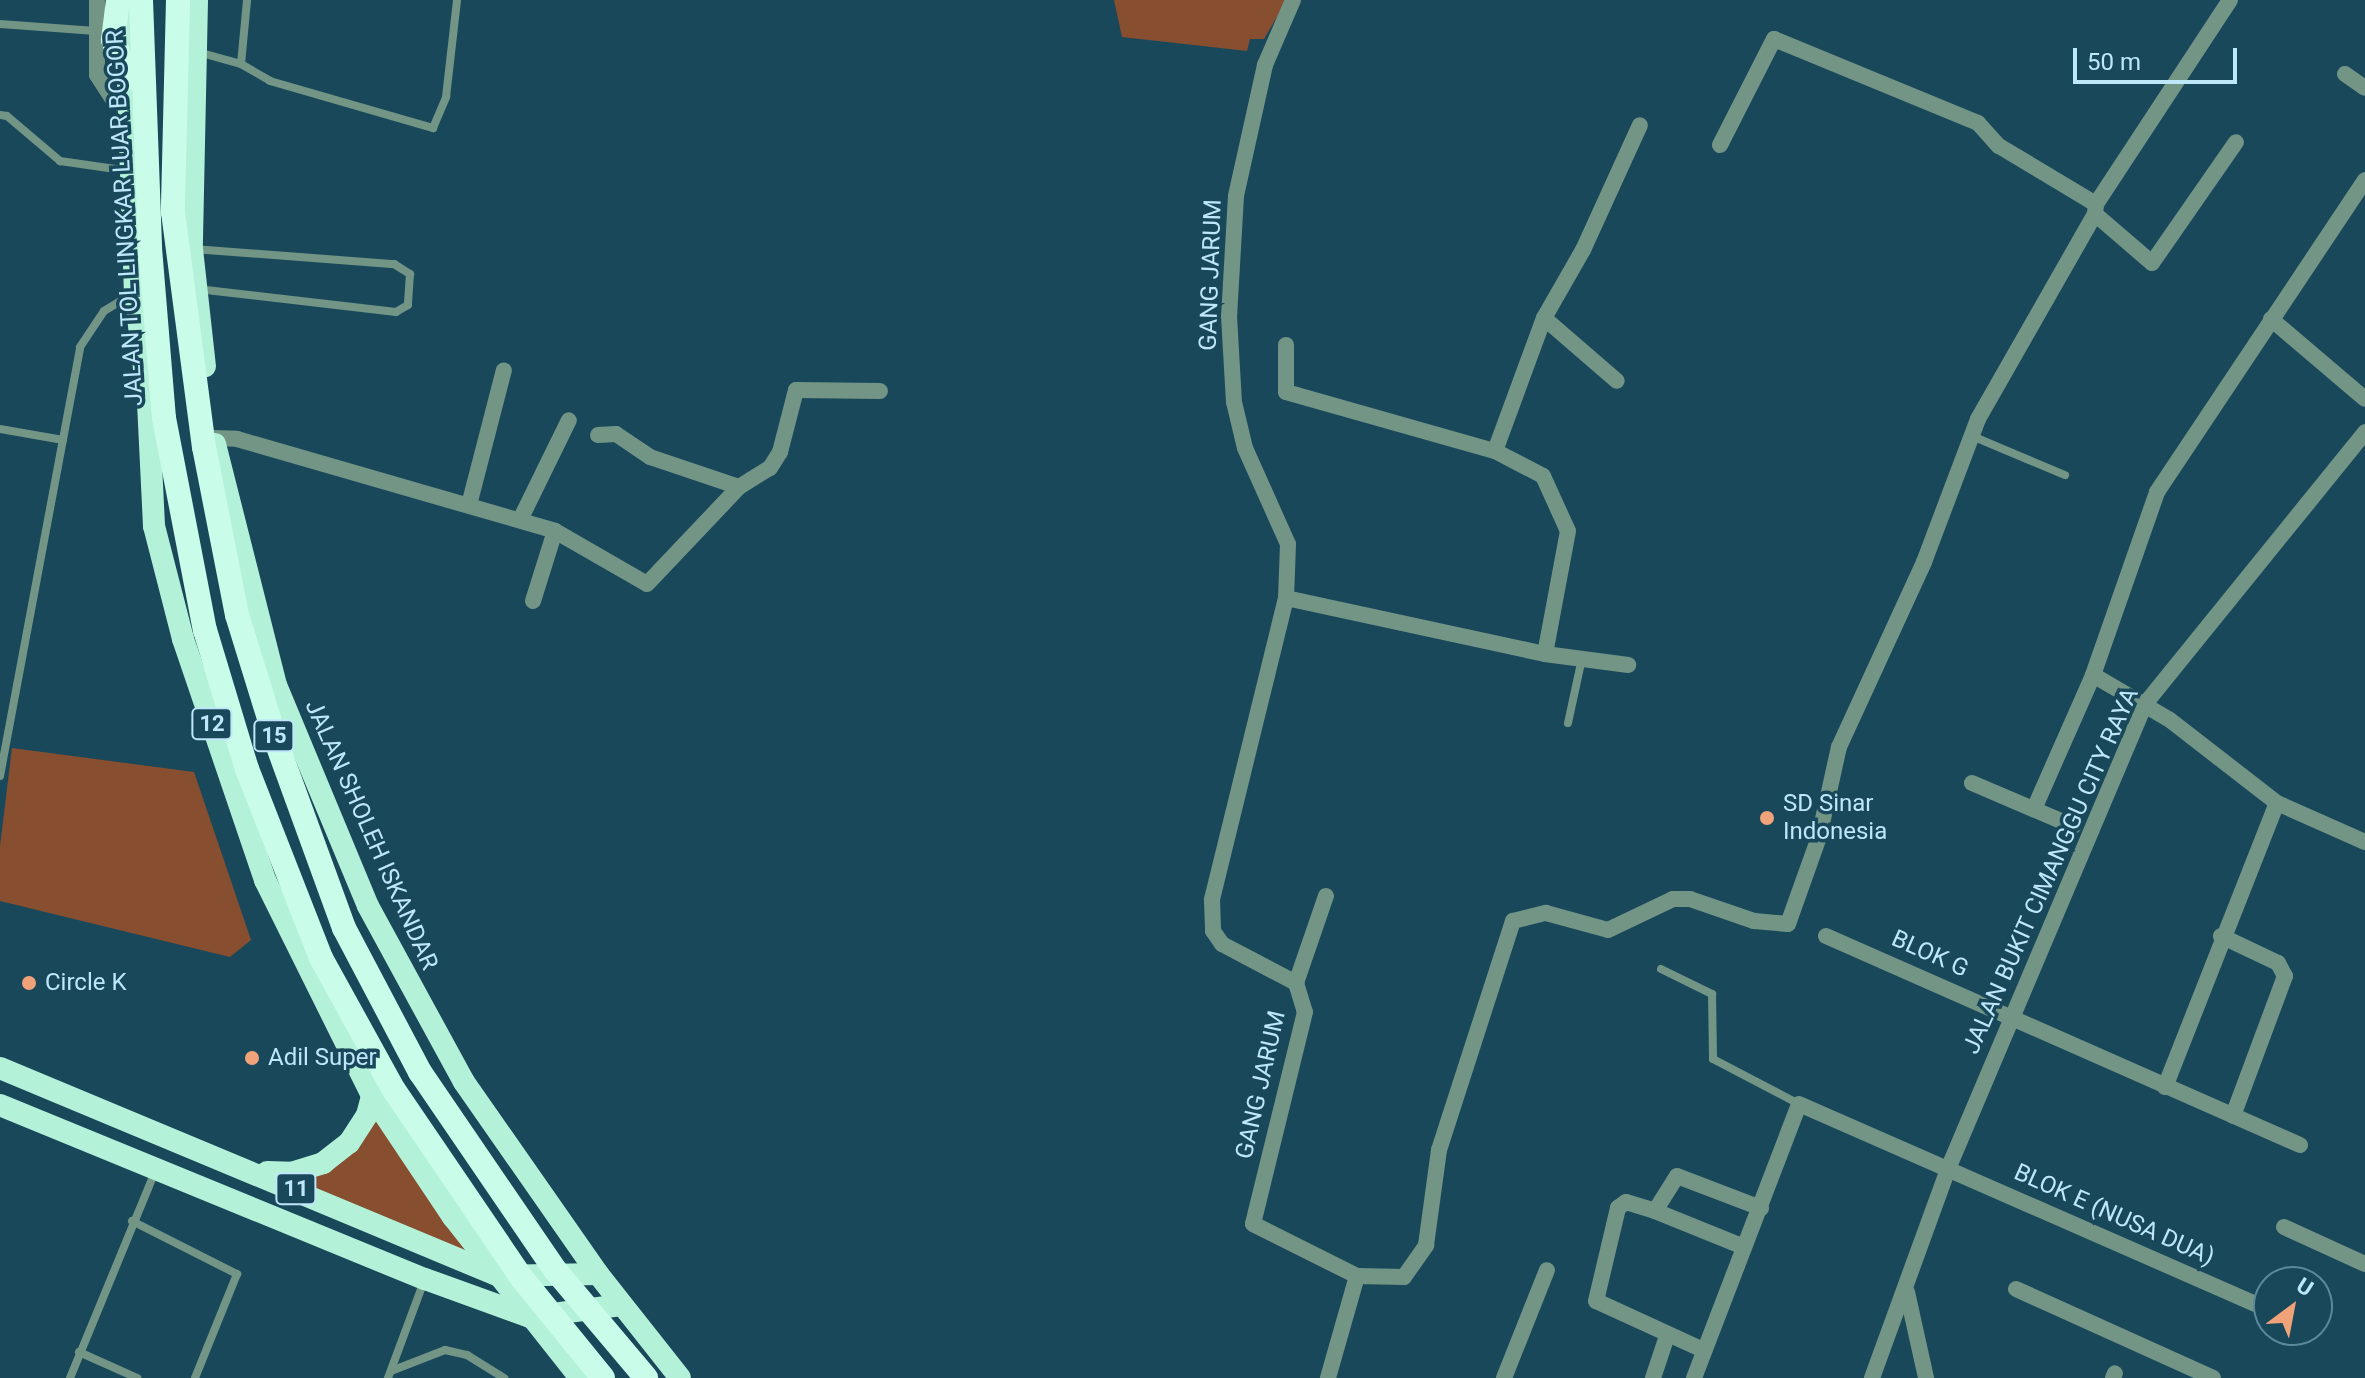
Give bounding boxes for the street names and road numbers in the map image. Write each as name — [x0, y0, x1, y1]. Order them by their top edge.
street label: JALAN TOL LINGKAR LUAR BOGOR — [101, 29, 149, 407]
street label: GANG JARUM — [1194, 199, 1228, 351]
street label: JALAN BUKIT CIMANGGU CITY RAYA — [1957, 683, 2145, 1059]
street label: JALAN SHOLEH ISKANDAR — [298, 695, 444, 975]
road number: 12 — [190, 706, 234, 742]
road number: 15 — [252, 718, 296, 754]
street label: BLOK G — [1887, 924, 1973, 984]
street label: GANG JARUM — [1230, 1008, 1292, 1162]
street label: BLOK E (NUSA DUA) — [2009, 1158, 2219, 1272]
road number: 11 — [274, 1171, 318, 1207]

